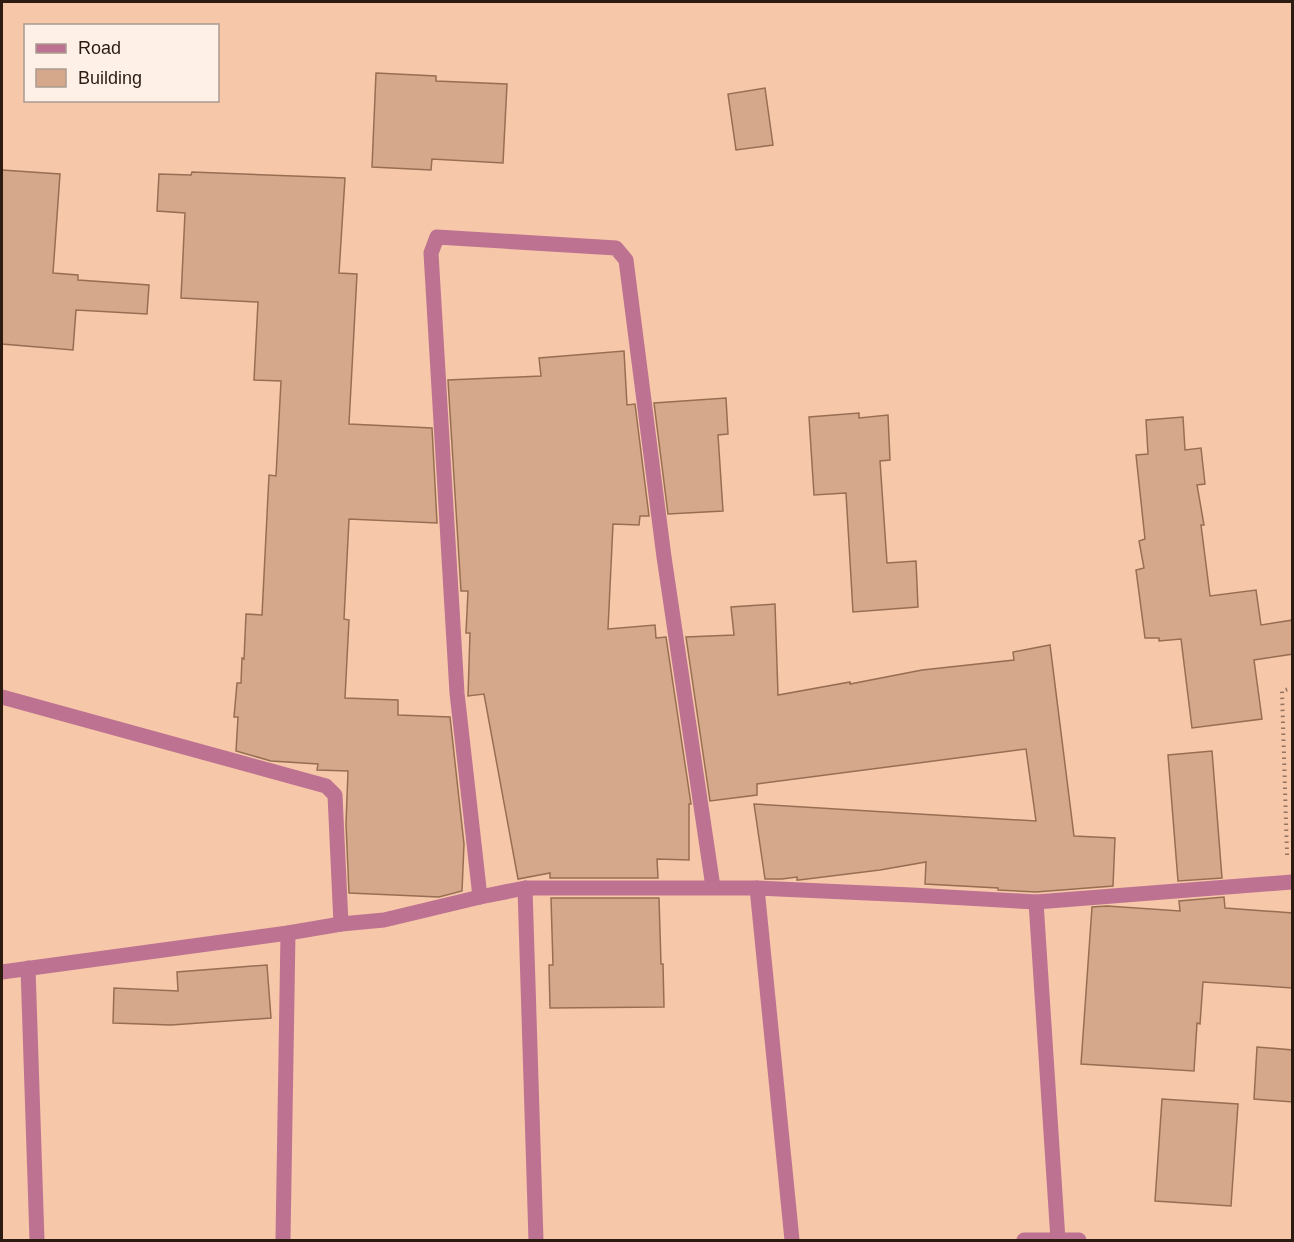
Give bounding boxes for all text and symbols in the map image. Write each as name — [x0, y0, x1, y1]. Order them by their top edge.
legend — [24, 24, 219, 102]
text: Road — [78, 38, 121, 58]
text: Building — [78, 68, 142, 88]

